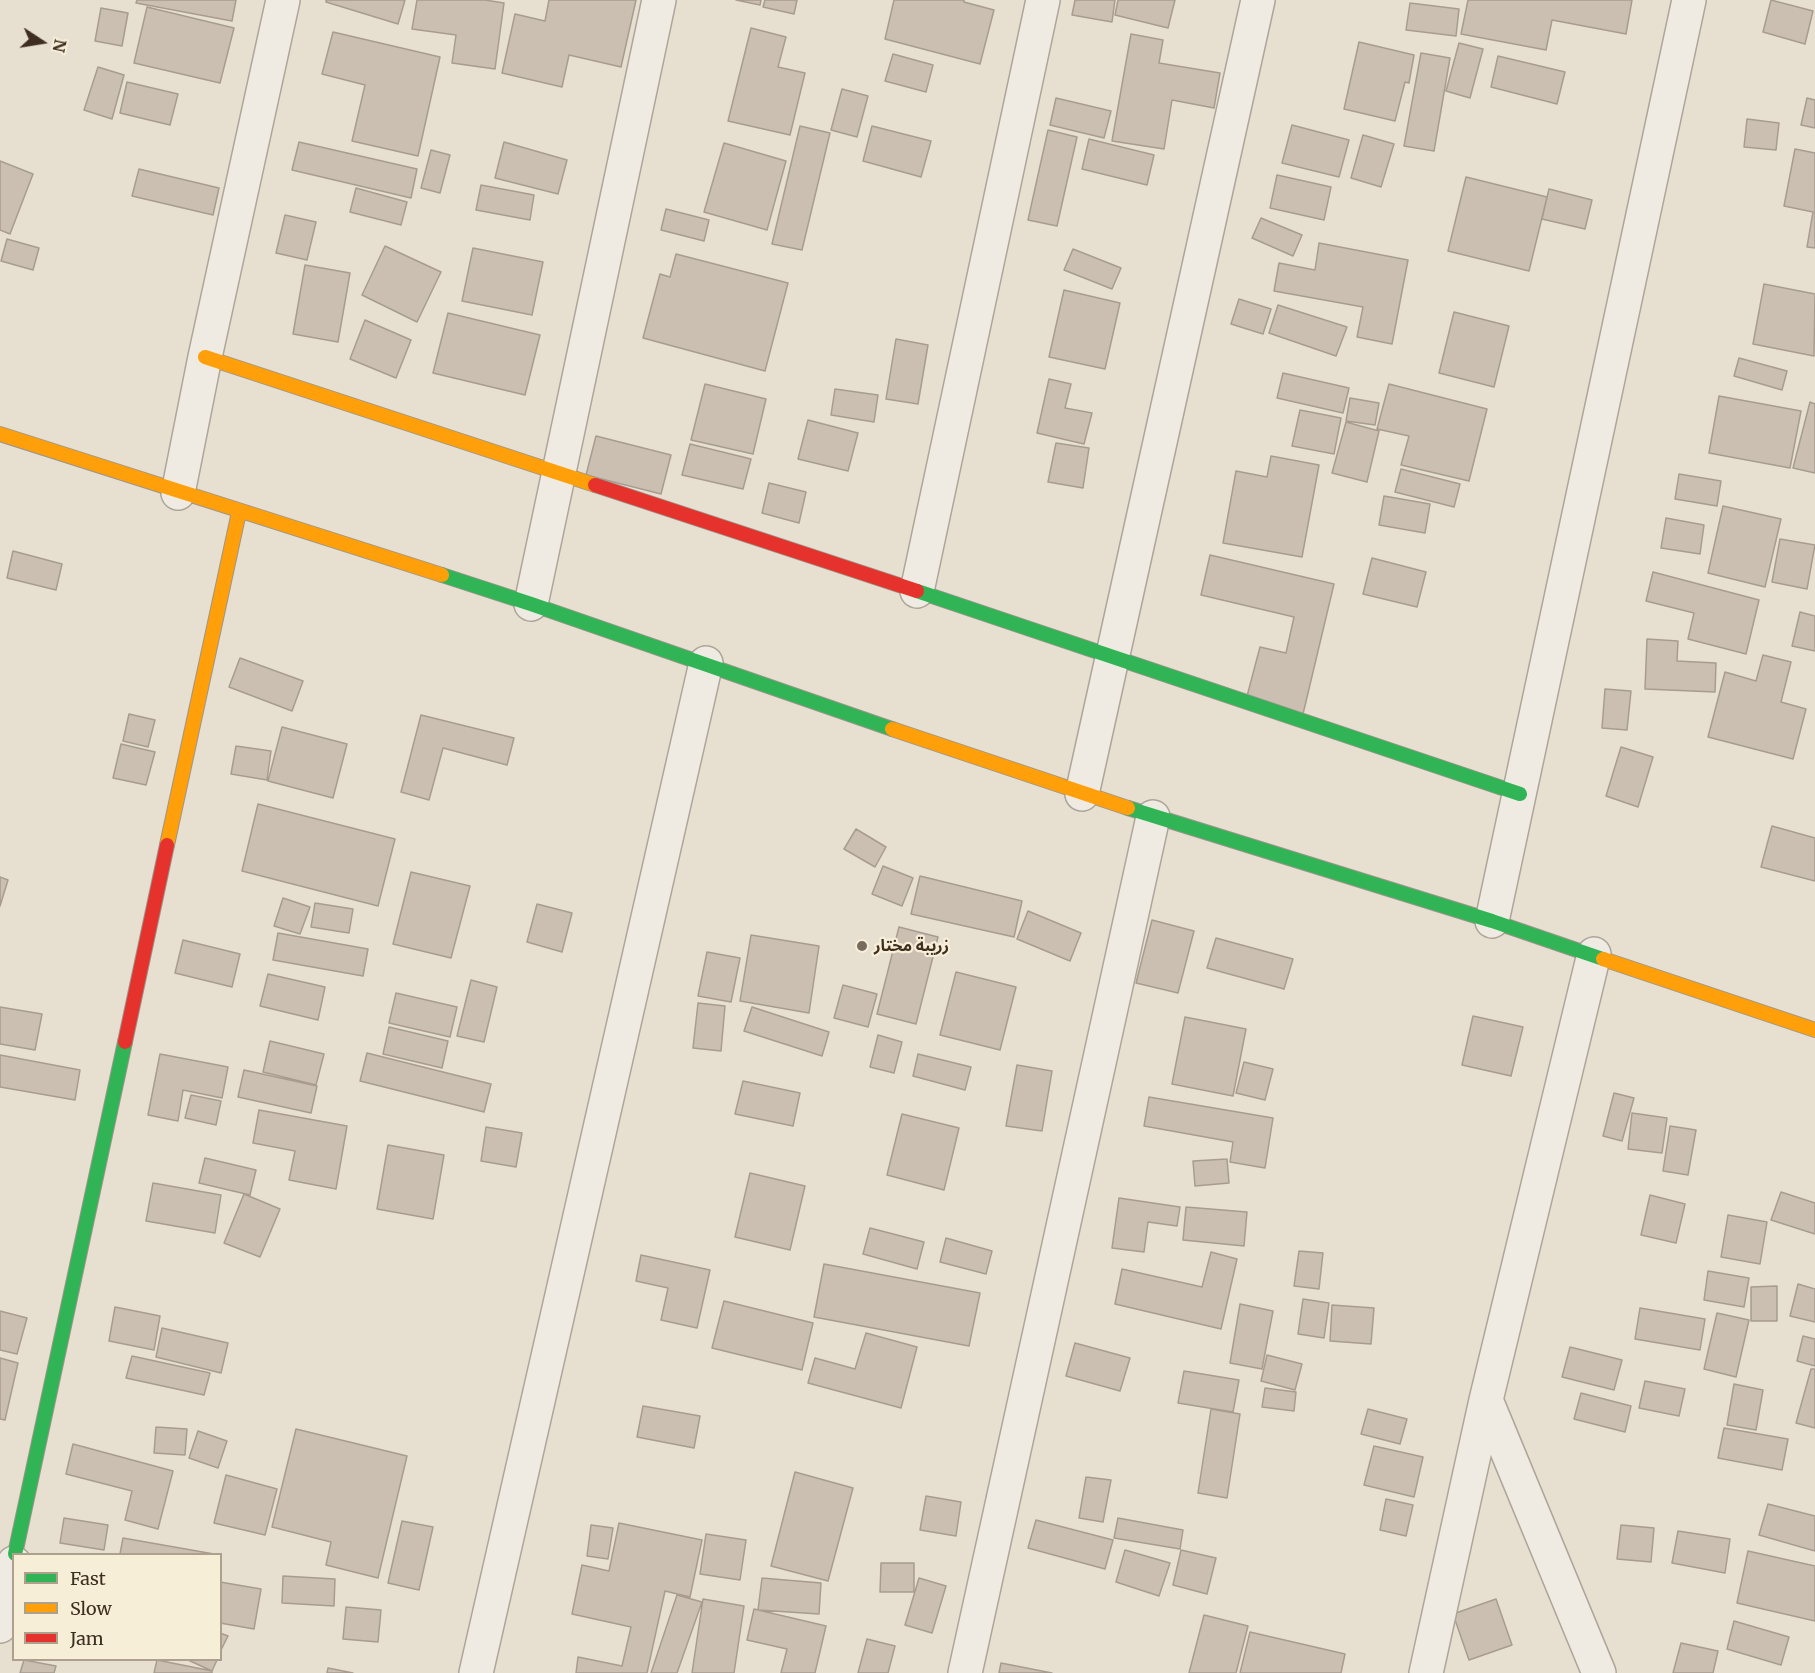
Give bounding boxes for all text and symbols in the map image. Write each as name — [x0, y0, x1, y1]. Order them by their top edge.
north arrow — [12, 12, 72, 72]
text: N — [49, 37, 71, 54]
place label: زريبة مختار — [874, 936, 949, 956]
marker: زريبة مختار — [855, 939, 869, 953]
legend — [12, 1553, 222, 1661]
text: Fast — [70, 1567, 106, 1590]
text: Slow — [70, 1597, 112, 1620]
text: Jam — [70, 1627, 104, 1650]

